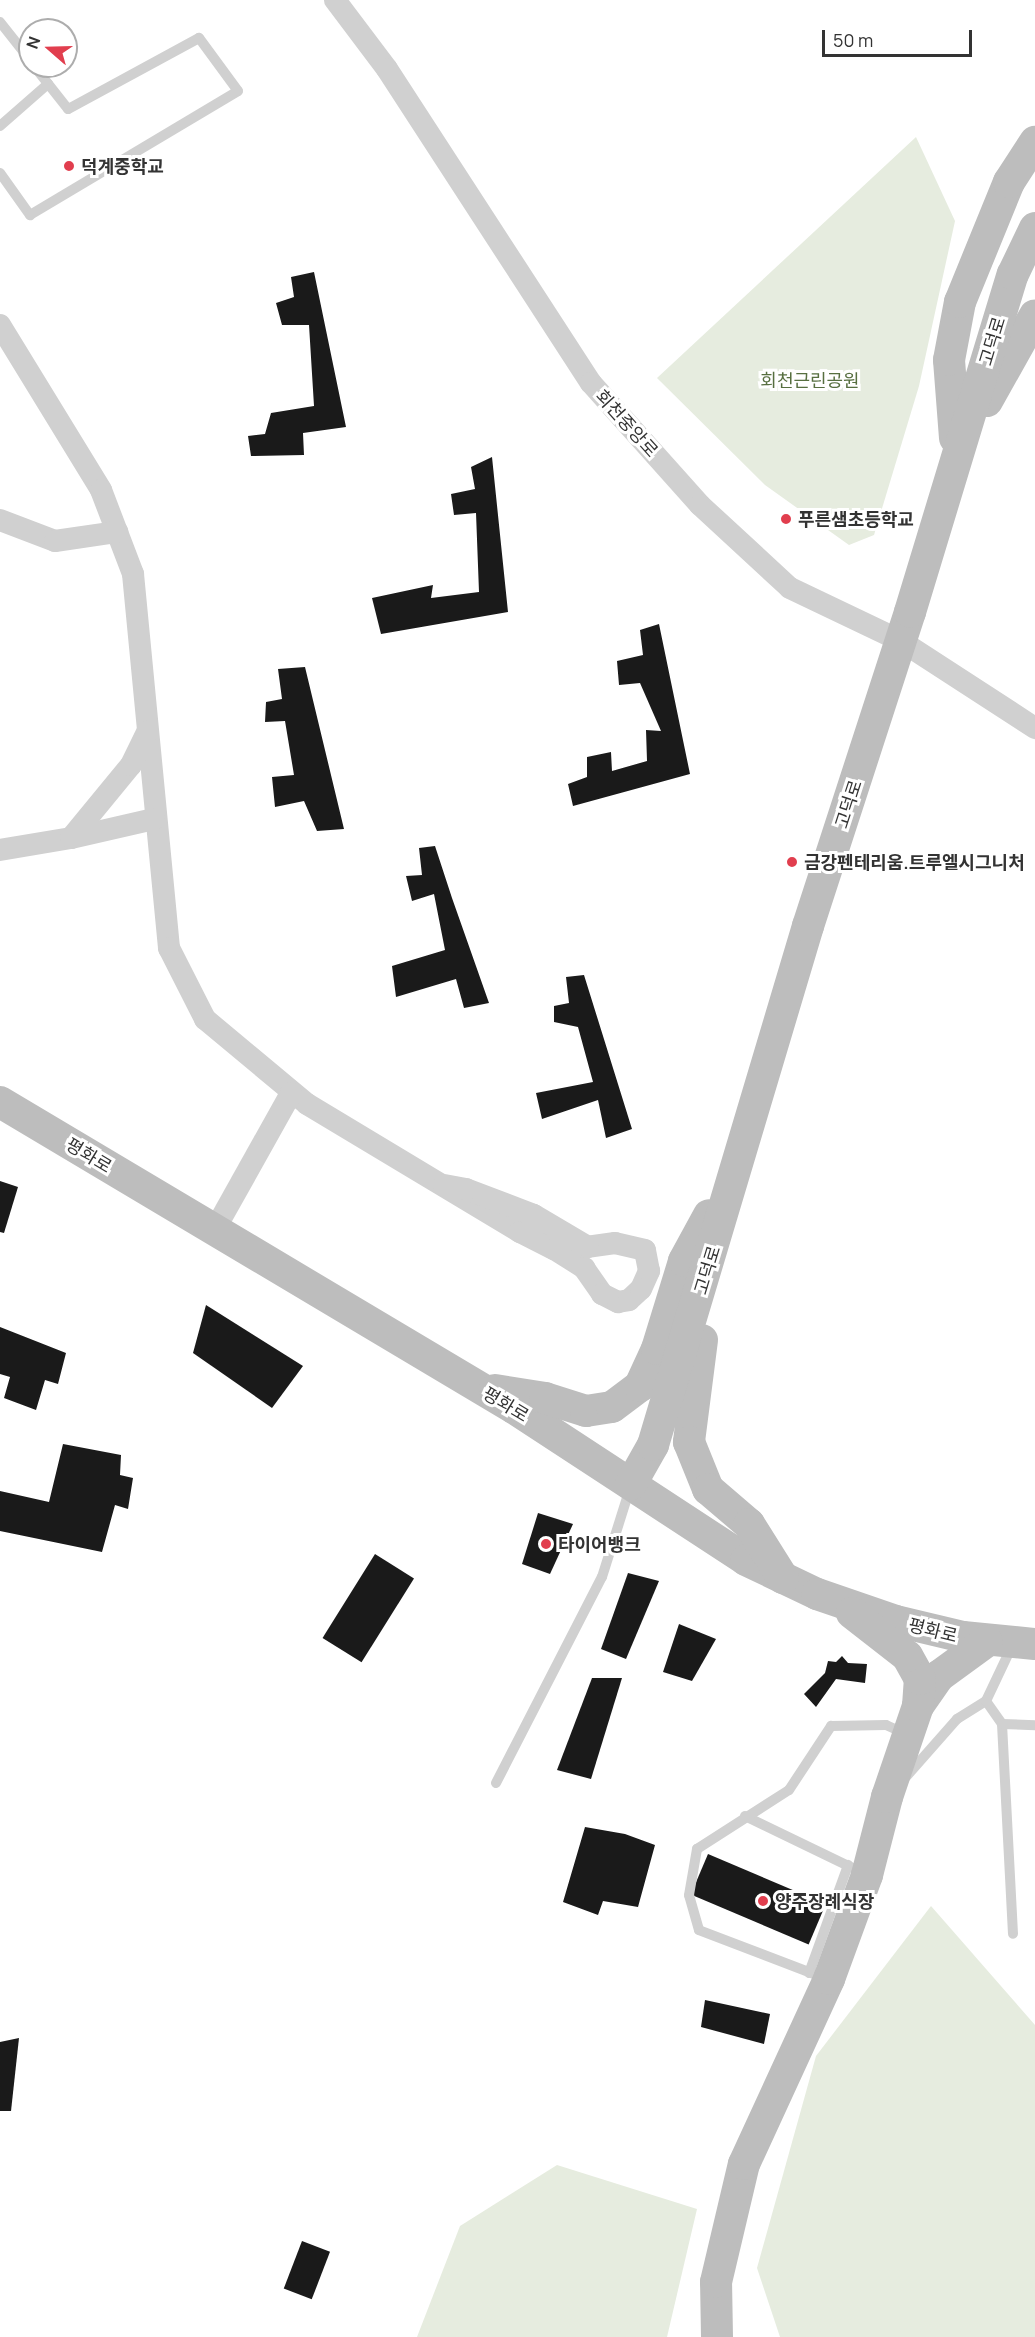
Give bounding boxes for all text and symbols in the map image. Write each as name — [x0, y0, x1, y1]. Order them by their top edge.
north arrow — [18, 18, 78, 78]
scale bar — [825, 18, 975, 56]
text: 50 m — [833, 28, 873, 52]
text: N — [21, 33, 45, 52]
place label: 덕계중학교 — [81, 155, 164, 177]
marker: 덕계중학교 — [62, 159, 76, 173]
street label: 고덕로 — [974, 314, 1010, 368]
park label: 회천근린공원 — [760, 369, 860, 391]
street label: 회천중앙로 — [591, 385, 663, 461]
place label: 푸른샘초등학교 — [798, 508, 914, 530]
marker: 푸른샘초등학교 — [779, 512, 793, 526]
street label: 고덕로 — [830, 777, 866, 831]
place label: 금강펜테리움.트루엘시그니처 — [804, 851, 1025, 873]
marker: 금강펜테리움.트루엘시그니처 — [785, 855, 799, 869]
street label: 평화로 — [62, 1133, 116, 1177]
street label: 고덕로 — [689, 1243, 725, 1297]
street label: 평화로 — [479, 1382, 533, 1426]
place label: 타이어뱅크 — [558, 1533, 641, 1555]
marker: 타이어뱅크 — [539, 1537, 553, 1551]
street label: 평화로 — [906, 1614, 960, 1646]
place label: 양주장례식장 — [775, 1890, 874, 1912]
marker: 양주장례식장 — [756, 1894, 770, 1908]

